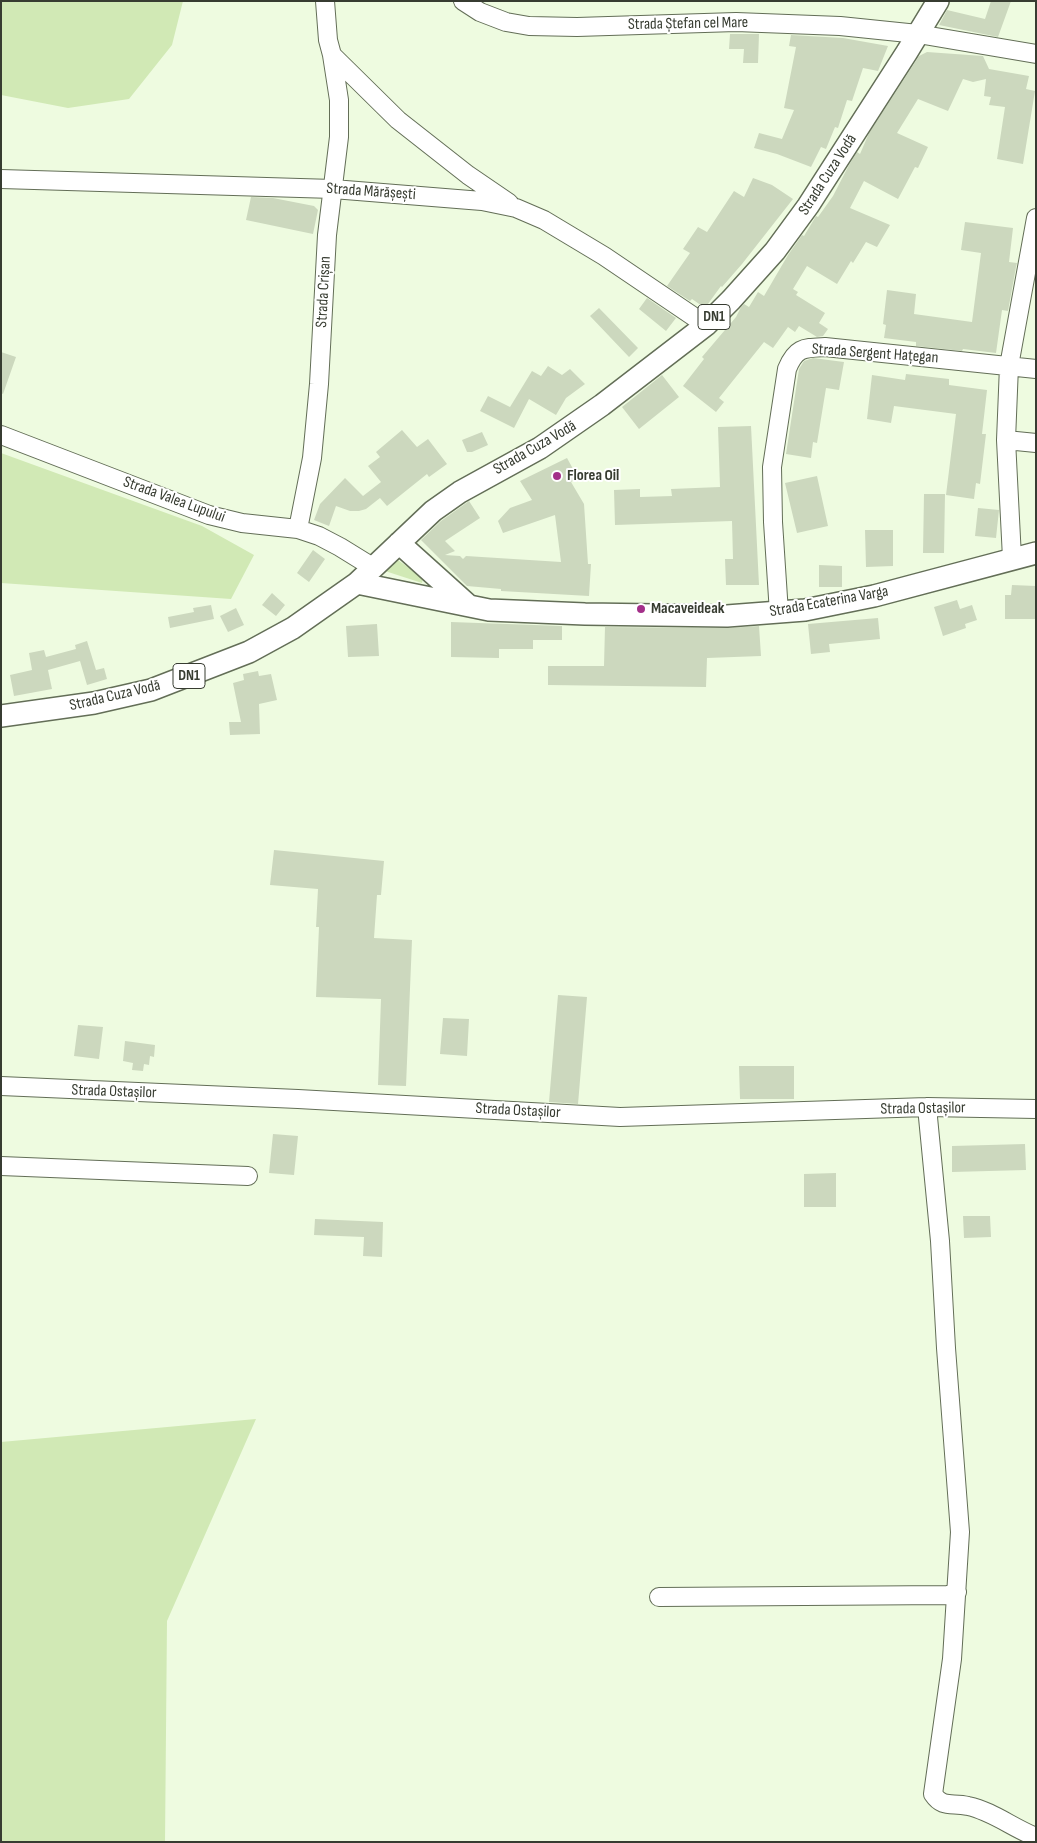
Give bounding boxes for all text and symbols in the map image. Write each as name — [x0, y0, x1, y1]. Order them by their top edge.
street label: Strada Ștefan cel Mare — [628, 13, 748, 35]
street label: Strada Cuza Vodă — [795, 131, 861, 219]
street label: Strada Mărășești — [326, 179, 416, 205]
street label: Strada Crișan — [313, 256, 335, 328]
road number: DN1 — [698, 304, 730, 330]
street label: Strada Sergent Hațegan — [811, 340, 939, 368]
street label: Strada Cuza Vodă — [490, 417, 580, 479]
place label: Florea Oil — [567, 466, 619, 486]
marker: Florea Oil — [551, 470, 563, 482]
street label: Strada Valea Lupului — [120, 473, 228, 527]
street label: Strada Ecaterina Varga — [768, 582, 890, 622]
place label: Macaveideak — [651, 599, 724, 619]
marker: Macaveideak — [635, 603, 647, 615]
road number: DN1 — [173, 664, 205, 688]
street label: Strada Cuza Vodă — [68, 676, 162, 716]
street label: Strada Ostașilor — [71, 1081, 157, 1103]
street label: Strada Ostașilor — [475, 1099, 561, 1123]
street label: Strada Ostașilor — [880, 1099, 966, 1119]

